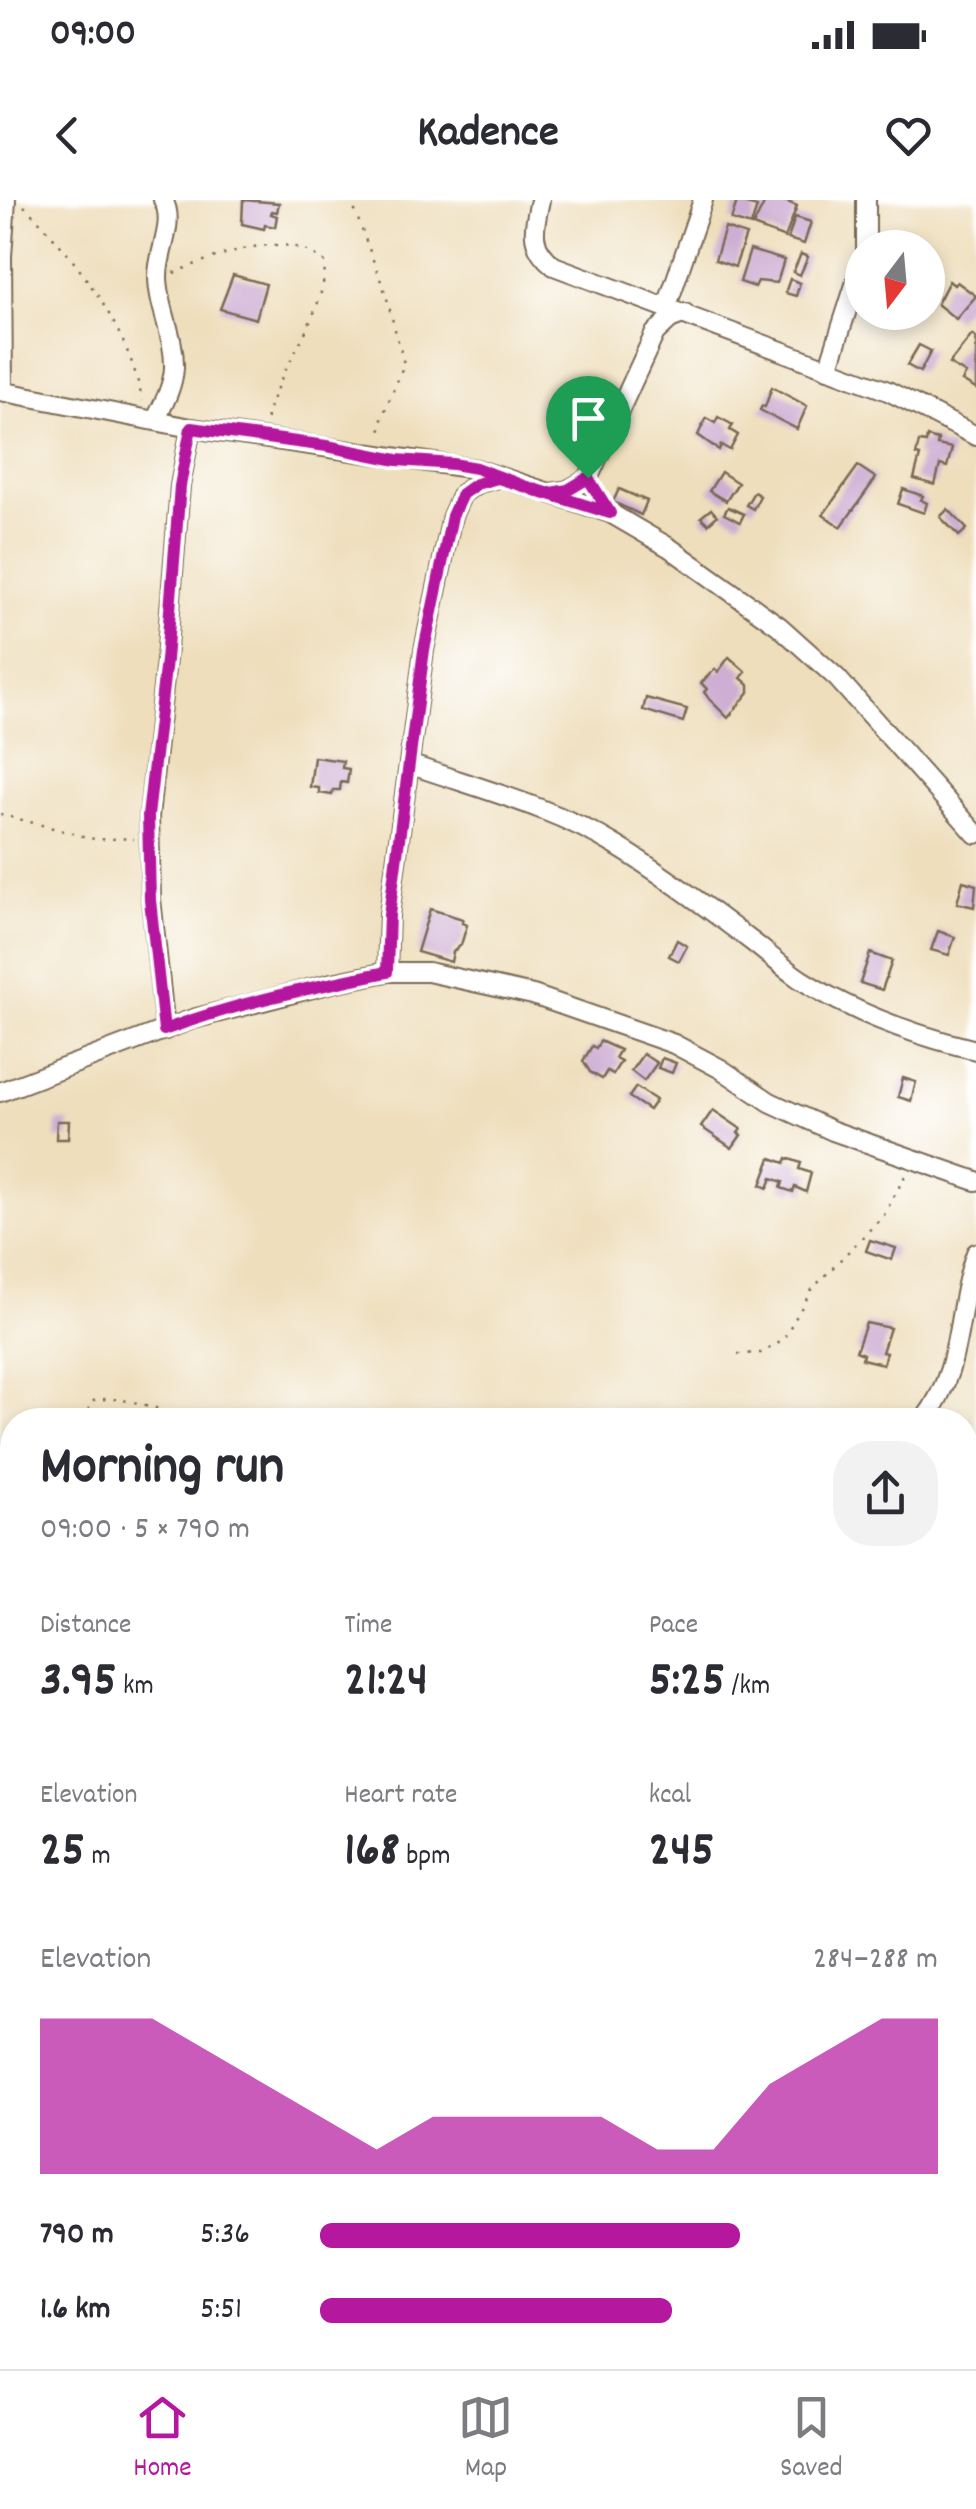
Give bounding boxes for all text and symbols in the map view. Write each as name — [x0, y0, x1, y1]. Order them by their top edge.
text: 09:00 — [50, 8, 136, 63]
text: Kadence — [417, 103, 559, 167]
icon: back — [40, 108, 95, 163]
icon: heart — [881, 108, 936, 163]
north arrow — [845, 230, 945, 330]
map controls — [845, 230, 945, 330]
pin — [546, 376, 631, 479]
icon: arrive — [561, 391, 616, 446]
text: Morning run — [40, 1431, 284, 1510]
button: share — [833, 1441, 938, 1546]
text: 09:00 · 5 × 790 m — [40, 1508, 250, 1554]
text: Distance — [40, 1607, 131, 1647]
text: Time — [344, 1607, 392, 1647]
text: Pace — [649, 1607, 698, 1647]
text: 3.95 — [40, 1647, 117, 1719]
text: 21:24 — [344, 1647, 428, 1719]
text: 5:25 — [649, 1647, 725, 1719]
text: km — [117, 1668, 154, 1708]
text: /km — [725, 1668, 770, 1708]
text: Elevation — [40, 1777, 137, 1817]
text: Heart rate — [344, 1777, 457, 1817]
text: kcal — [649, 1777, 691, 1817]
text: 25 — [40, 1817, 85, 1889]
text: 168 — [344, 1817, 400, 1889]
text: 245 — [649, 1817, 714, 1889]
text: m — [85, 1838, 111, 1878]
text: bpm — [400, 1838, 451, 1878]
text: Elevation — [40, 1938, 151, 1984]
text: 284–288 m — [813, 1938, 938, 1984]
text: 790 m — [40, 2213, 114, 2259]
text: 5:36 — [200, 2213, 250, 2259]
text: 1.6 km — [40, 2288, 110, 2334]
text: 5:51 — [200, 2288, 242, 2334]
tab: Home — [133, 2390, 192, 2490]
tab: Map — [458, 2390, 513, 2490]
tab: Saved — [780, 2390, 843, 2490]

